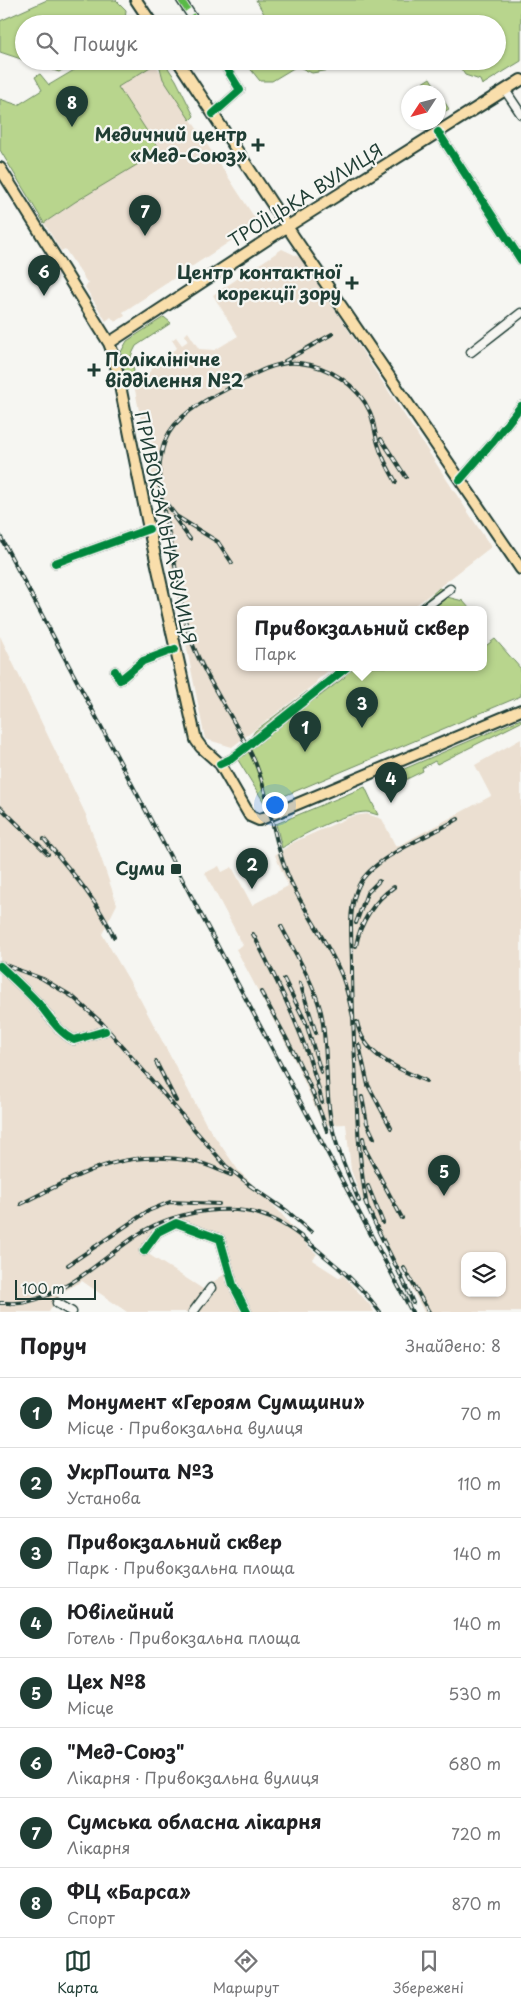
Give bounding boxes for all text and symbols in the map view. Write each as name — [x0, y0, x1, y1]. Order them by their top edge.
search box — [15, 15, 506, 70]
icon: search — [33, 29, 61, 57]
text: Пошук — [73, 29, 138, 57]
north arrow — [401, 85, 446, 130]
pin: 8 — [56, 86, 88, 127]
place label: Медичний центр «Мед-Союз» — [95, 120, 247, 168]
street label: ТРОЇЦЬКА ВУЛИЦЯ — [223, 136, 388, 253]
marker: Медичний центр «Мед-Союз» — [251, 138, 265, 152]
pin: 7 — [129, 195, 161, 236]
pin: 6 — [28, 255, 60, 296]
place label: Центр контактної корекції зору — [177, 258, 343, 306]
marker: Центр контактної корекції зору — [345, 276, 359, 290]
place label: Поліклінічне відділення №2 — [105, 345, 244, 393]
marker: Поліклінічне відділення №2 — [87, 363, 101, 377]
street label: ПРИВОКЗАЛЬНА ВУЛИЦЯ — [129, 408, 204, 647]
popup — [237, 606, 487, 671]
text: Привокзальний сквер — [255, 613, 469, 641]
text: Парк — [255, 641, 296, 665]
pin: 3 — [346, 687, 378, 728]
pin: 1 — [289, 711, 321, 752]
pin: 4 — [375, 762, 407, 803]
your location — [262, 792, 288, 818]
pin: 2 — [236, 848, 268, 889]
place label: Суми — [115, 854, 165, 881]
marker: Суми — [169, 862, 183, 876]
pin: 5 — [428, 1155, 460, 1196]
map controls — [461, 1252, 506, 1297]
button: layers — [461, 1252, 506, 1297]
scale bar — [15, 1277, 96, 1300]
text: 100 m — [22, 1278, 65, 1299]
text: Поруч — [20, 1329, 87, 1361]
text: Знайдено: 8 — [406, 1333, 501, 1357]
text: Монумент «Героям Сумщини» — [67, 1387, 365, 1415]
text: 1 — [32, 1401, 40, 1425]
text: 70 m — [461, 1401, 501, 1425]
text: Місце · Привокзальна вулиця — [67, 1415, 303, 1439]
text: УкрПошта №3 — [67, 1457, 214, 1485]
text: 2 — [30, 1471, 42, 1495]
text: 110 m — [458, 1471, 501, 1495]
text: Установа — [67, 1485, 140, 1509]
text: Привокзальний сквер — [67, 1527, 282, 1555]
text: 3 — [31, 1541, 41, 1565]
text: 140 m — [453, 1541, 501, 1565]
text: Парк · Привокзальна площа — [67, 1555, 295, 1579]
text: Ювілейний — [67, 1597, 174, 1625]
text: 4 — [31, 1611, 41, 1635]
text: 140 m — [453, 1611, 501, 1635]
text: Готель · Привокзальна площа — [67, 1625, 300, 1649]
text: Цех №8 — [67, 1667, 146, 1695]
text: 5 — [31, 1681, 41, 1705]
text: 530 m — [448, 1681, 501, 1705]
text: Місце — [67, 1695, 114, 1719]
text: "Мед-Союз" — [67, 1737, 185, 1765]
text: 6 — [30, 1751, 42, 1775]
text: 680 m — [448, 1751, 501, 1775]
text: Лікарня · Привокзальна вулиця — [67, 1765, 319, 1789]
text: Сумська обласна лікарня — [67, 1807, 321, 1835]
text: 7 — [31, 1821, 41, 1845]
text: 720 m — [451, 1821, 501, 1845]
text: Лікарня — [67, 1835, 130, 1859]
text: ФЦ «Барса» — [67, 1877, 191, 1905]
text: 8 — [31, 1891, 41, 1915]
text: 870 m — [452, 1891, 501, 1915]
text: Спорт — [67, 1905, 115, 1929]
tab: Карта — [57, 1947, 98, 1998]
tab: Маршрут — [213, 1947, 279, 1998]
tab: Збережені — [393, 1947, 464, 1998]

